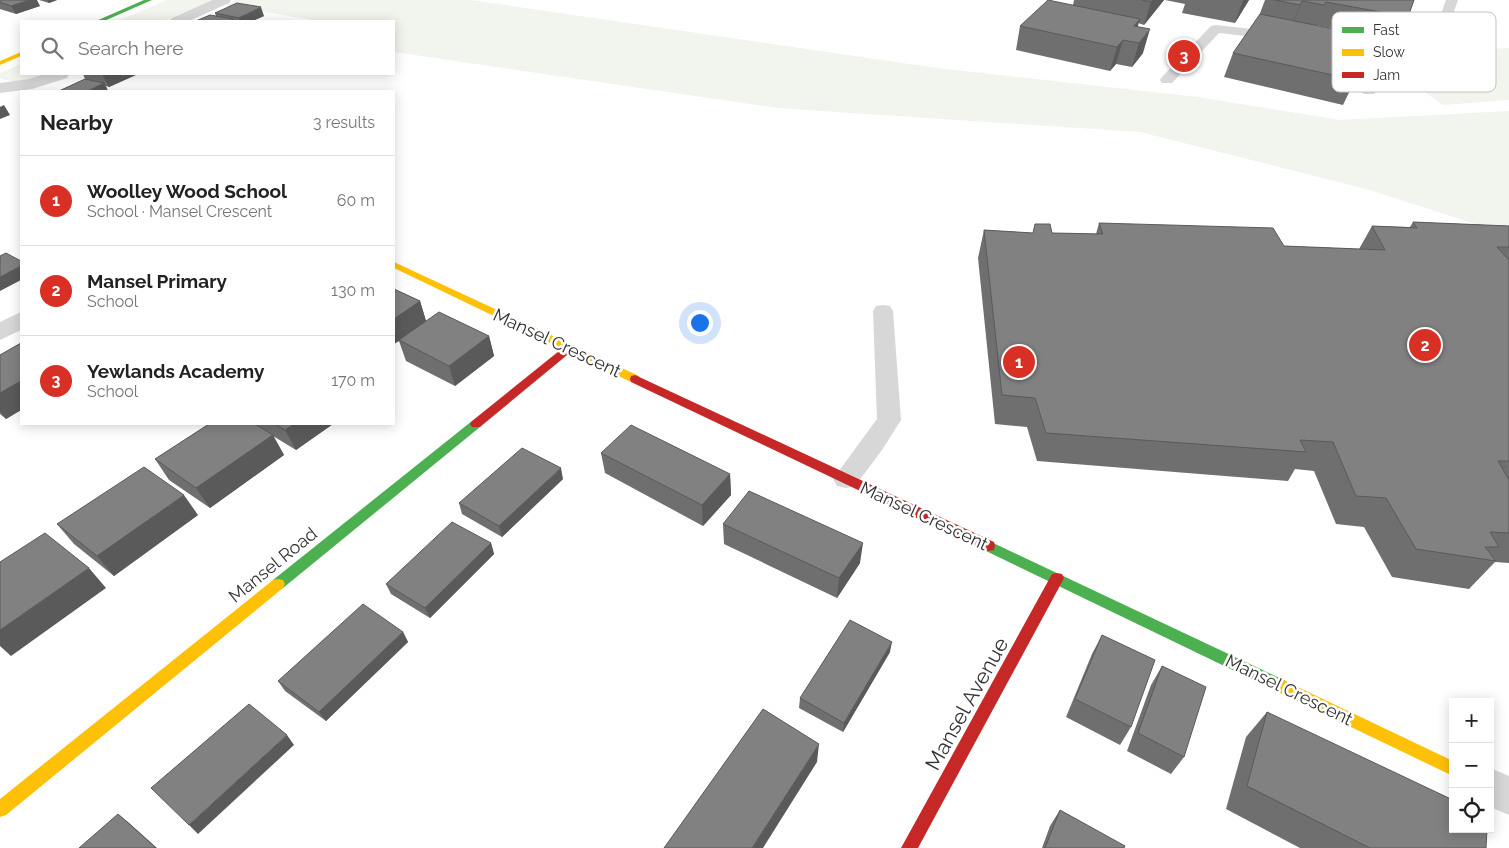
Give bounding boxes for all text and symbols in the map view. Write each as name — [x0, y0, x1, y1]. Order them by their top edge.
legend — [1332, 12, 1496, 92]
search box — [20, 20, 395, 75]
text: Fast — [1373, 22, 1400, 38]
icon: search — [38, 34, 66, 62]
text: Search here — [78, 37, 184, 59]
pin: 3 — [1168, 37, 1200, 75]
text: Slow — [1373, 44, 1405, 60]
text: Jam — [1373, 67, 1400, 83]
text: Nearby — [40, 110, 113, 135]
text: 3 results — [313, 113, 375, 132]
text: Woolley Wood School — [87, 180, 287, 202]
text: 1 — [52, 191, 60, 210]
text: 60 m — [337, 191, 375, 210]
text: School · Mansel Crescent — [87, 202, 272, 221]
text: Mansel Primary — [87, 270, 227, 292]
text: 2 — [51, 281, 61, 300]
text: 130 m — [331, 281, 375, 300]
text: School — [87, 292, 138, 311]
street label: Mansel Crescent — [490, 304, 624, 381]
your location — [687, 310, 713, 336]
pin: 2 — [1409, 326, 1441, 364]
pin: 1 — [1003, 343, 1035, 381]
text: Yewlands Academy — [87, 360, 265, 382]
text: 3 — [52, 371, 60, 390]
text: 170 m — [331, 371, 375, 390]
text: School — [87, 382, 138, 401]
street label: Mansel Crescent — [857, 477, 991, 554]
street label: Mansel Road — [224, 523, 321, 607]
street label: Mansel Avenue — [920, 633, 1013, 775]
street label: Mansel Crescent — [1222, 650, 1356, 729]
map controls — [1449, 698, 1494, 833]
button: + — [1449, 698, 1494, 743]
button: − — [1449, 743, 1494, 788]
button: locate — [1449, 788, 1494, 833]

